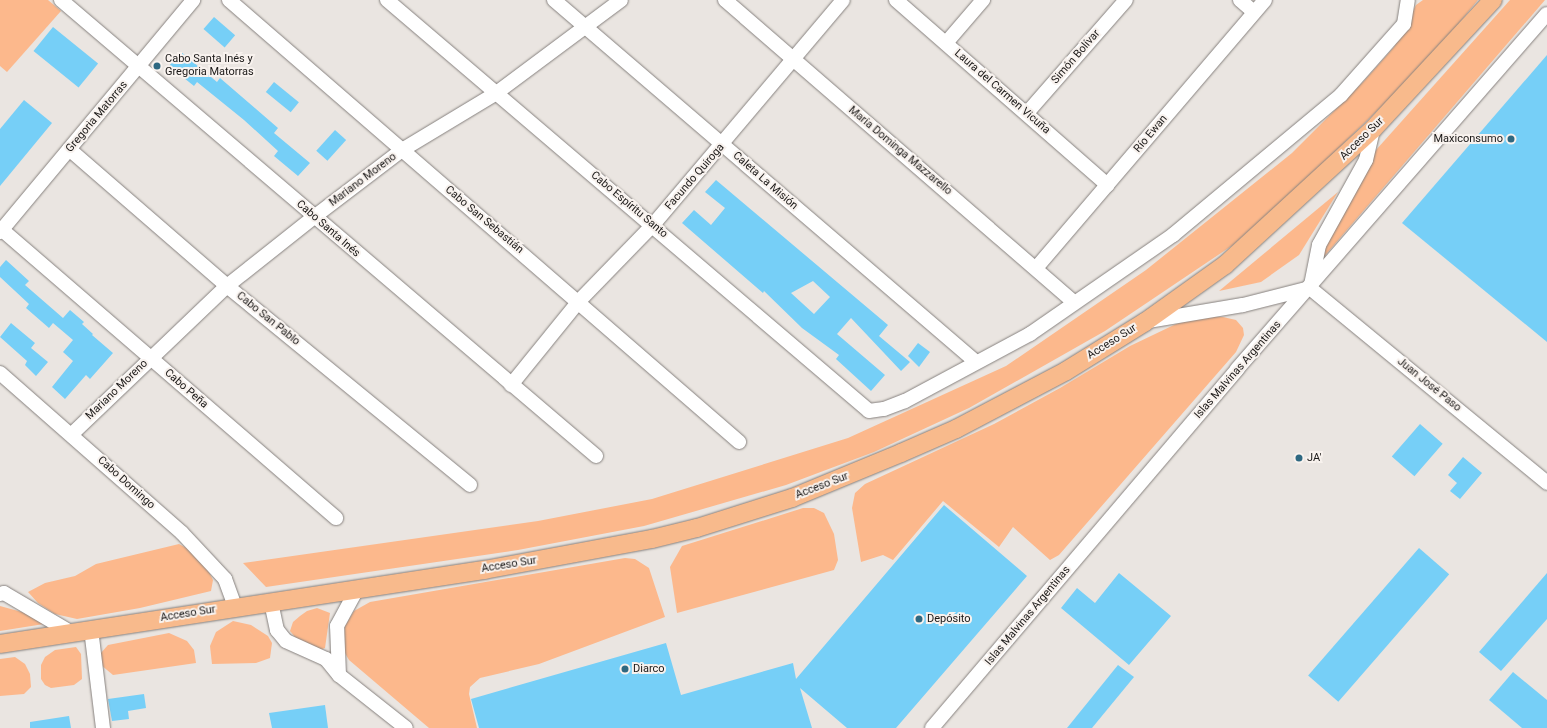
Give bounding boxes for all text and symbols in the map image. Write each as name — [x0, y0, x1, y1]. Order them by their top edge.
street label: Simón Bolívar — [1049, 27, 1103, 87]
street label: Laura del Carmen Vicuña — [952, 47, 1052, 137]
place label: Cabo Santa Inés y Gregoria Matorras — [165, 53, 254, 79]
marker: Cabo Santa Inés y Gregoria Matorras — [152, 61, 162, 71]
street label: Gregoria Matorras — [63, 79, 131, 155]
street label: María Dominga Mazzarello — [846, 104, 954, 198]
street label: Río Ewan — [1131, 113, 1171, 155]
street label: Acceso Sur — [1337, 115, 1387, 163]
place label: Maxiconsumo — [1434, 132, 1503, 146]
marker: Maxiconsumo — [1506, 134, 1516, 144]
street label: Facundo Quiroga — [663, 141, 727, 213]
street label: Caleta La Misión — [730, 149, 800, 213]
street label: Mariano Moreno — [327, 150, 399, 210]
street label: Cabo Espíritu Santo — [588, 169, 670, 241]
street label: Cabo San Sebastián — [442, 183, 526, 257]
street label: Cabo Santa Inés — [294, 198, 362, 260]
street label: Cabo San Pablo — [234, 289, 302, 349]
street label: Islas Malvinas Argentinas — [1192, 318, 1284, 422]
street label: Acceso Sur — [1085, 322, 1139, 362]
street label: Juan José Paso — [1394, 355, 1464, 415]
street label: Mariano Moreno — [83, 357, 151, 423]
street label: Cabo Peña — [162, 367, 210, 411]
place label: JA' — [1307, 451, 1321, 465]
marker: JA' — [1294, 453, 1304, 463]
street label: Cabo Domingo — [95, 454, 157, 512]
street label: Acceso Sur — [794, 470, 850, 502]
street label: Acceso Sur — [481, 554, 537, 576]
street label: Islas Malvinas Argentinas — [983, 564, 1073, 668]
street label: Acceso Sur — [160, 603, 216, 625]
place label: Depósito — [927, 612, 971, 626]
marker: Depósito — [914, 614, 924, 624]
place label: Diarco — [633, 662, 665, 676]
marker: Diarco — [620, 664, 630, 674]

